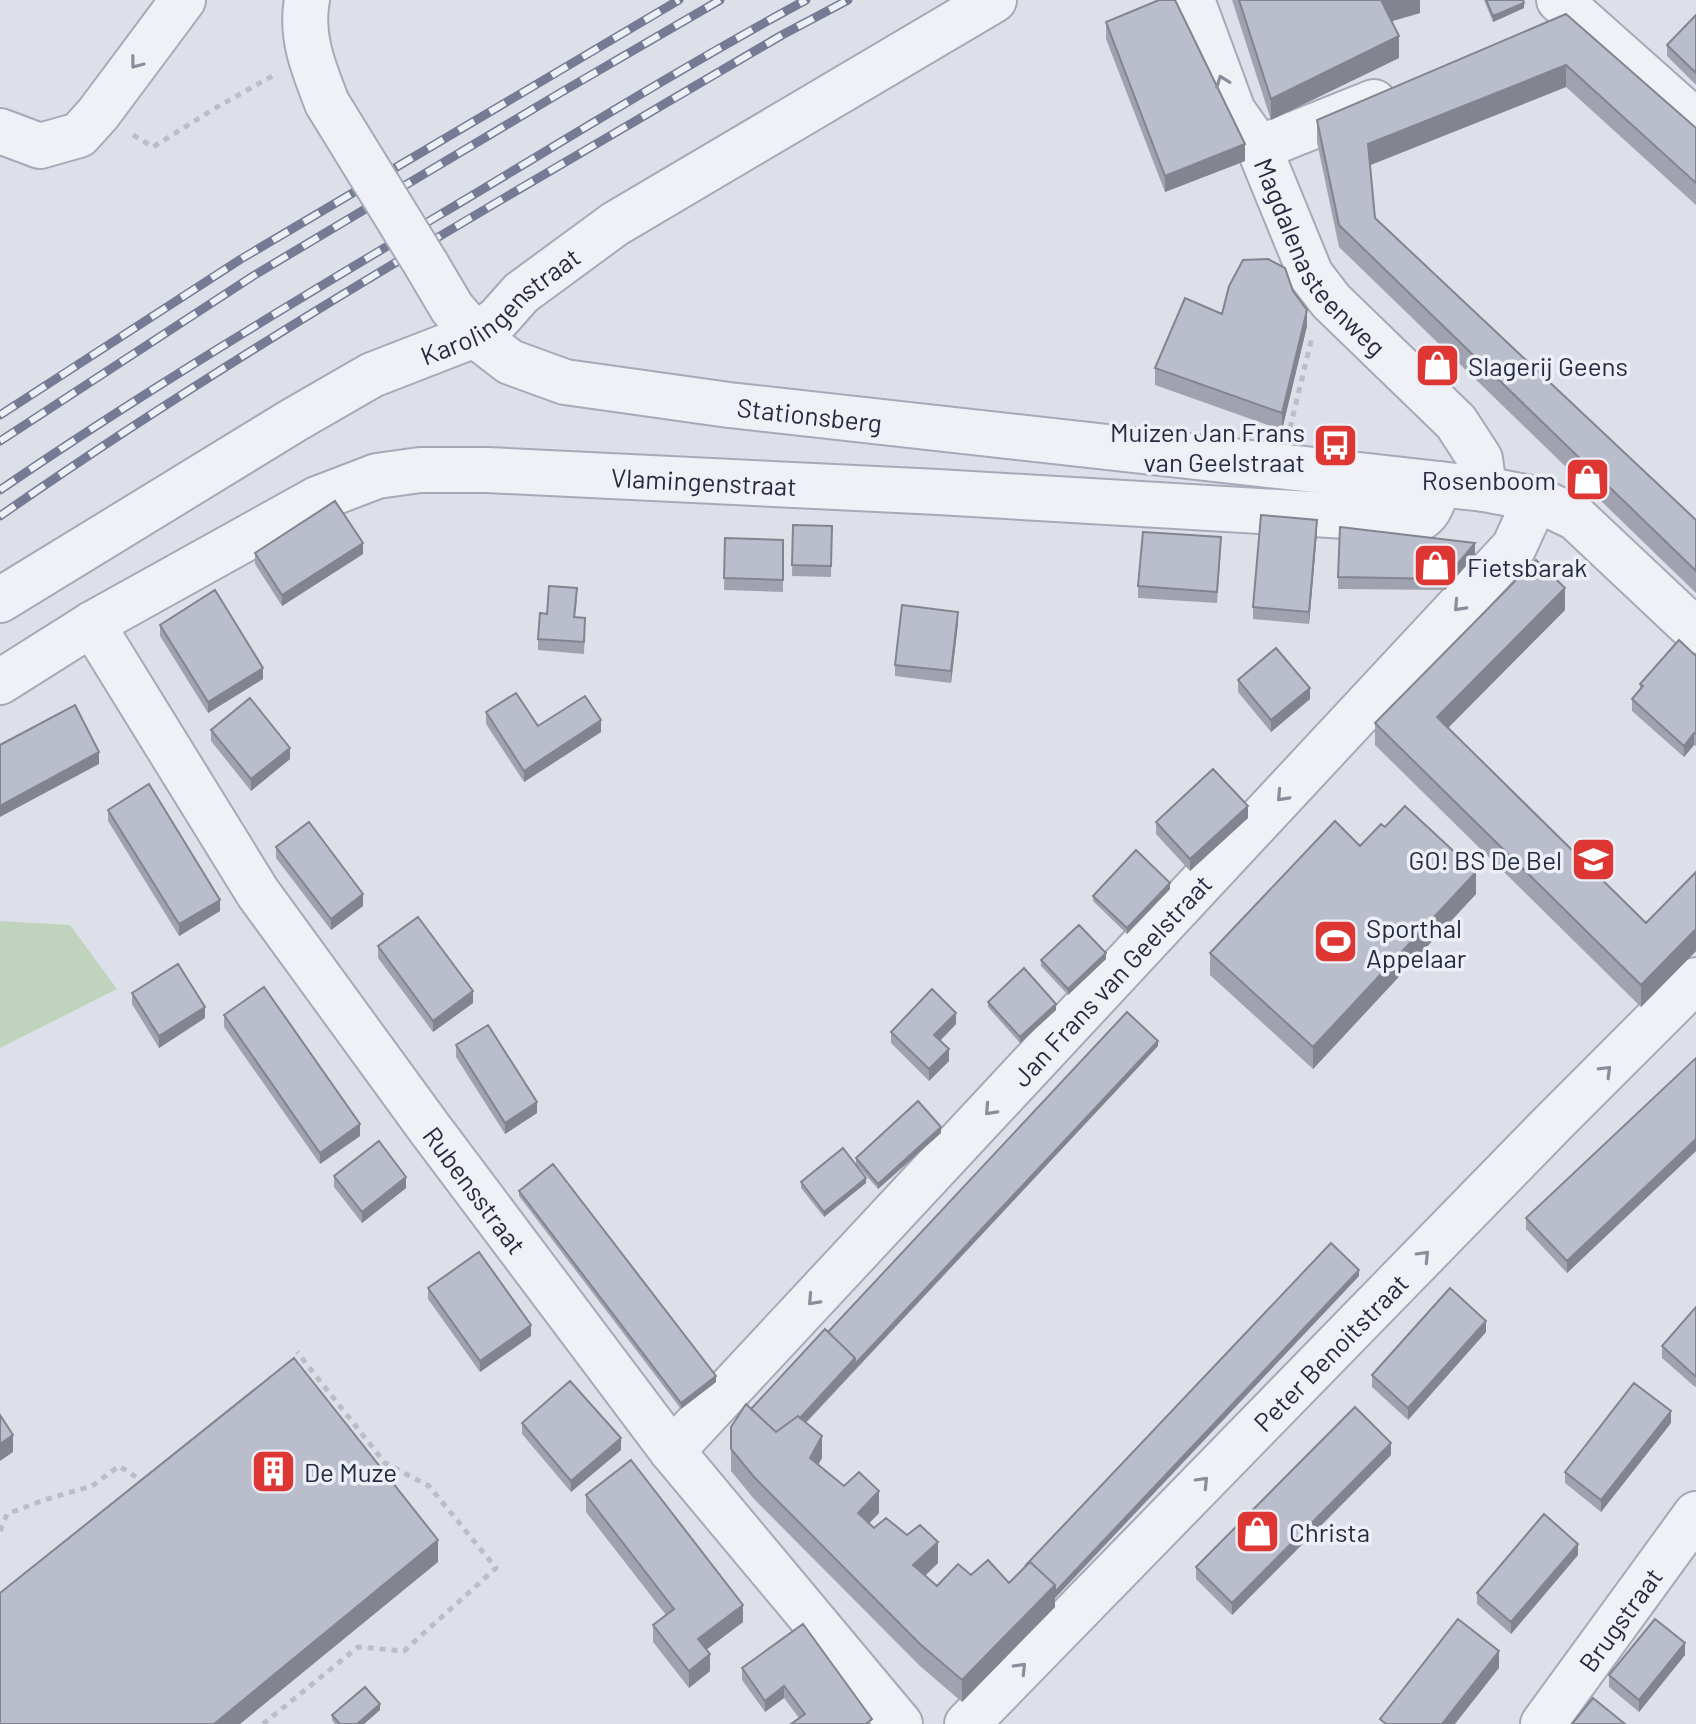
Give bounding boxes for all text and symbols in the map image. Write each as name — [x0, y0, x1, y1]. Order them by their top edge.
one-way arrow — [132, 54, 146, 68]
one-way arrow — [1215, 74, 1231, 88]
street label: Magdalenasteenweg — [1249, 153, 1393, 362]
street label: Karolingenstraat — [416, 240, 585, 370]
shop icon: Slagerij Geens — [1413, 341, 1461, 389]
place label: Slagerij Geens — [1468, 350, 1628, 381]
street label: Stationsberg — [736, 391, 884, 437]
place label: Muizen Jan Frans van Geelstraat — [1110, 416, 1305, 477]
bus stop icon: Muizen Jan Frans van Geelstraat — [1312, 422, 1360, 470]
shop icon: Rosenboom — [1563, 455, 1611, 503]
street label: Vlamingenstraat — [610, 461, 798, 501]
place label: Rosenboom — [1422, 464, 1556, 495]
shop icon: Fietsbarak — [1412, 542, 1460, 590]
place label: Fietsbarak — [1467, 551, 1587, 582]
one-way arrow — [1453, 597, 1468, 611]
one-way arrow — [1277, 787, 1291, 802]
school or university icon: GO! BS De Bel — [1569, 835, 1617, 883]
place label: GO! BS De Bel — [1408, 844, 1562, 875]
street label: Jan Frans van Geelstraat — [1005, 867, 1217, 1092]
place label: Sporthal Appelaar — [1366, 912, 1467, 973]
sports icon: Sporthal Appelaar — [1311, 918, 1359, 966]
one-way arrow — [1597, 1065, 1611, 1080]
one-way arrow — [986, 1100, 1000, 1115]
street label: Rubensstraat — [418, 1120, 533, 1259]
one-way arrow — [1414, 1251, 1429, 1265]
street label: Peter Benoitstraat — [1246, 1266, 1414, 1437]
one-way arrow — [808, 1291, 823, 1305]
building icon: De Muze — [249, 1447, 297, 1495]
place label: De Muze — [304, 1456, 397, 1487]
one-way arrow — [1194, 1477, 1208, 1491]
shop icon: Christa — [1234, 1507, 1282, 1555]
place label: Christa — [1289, 1516, 1370, 1547]
street label: Brugstraat — [1571, 1561, 1668, 1677]
one-way arrow — [1012, 1663, 1026, 1677]

